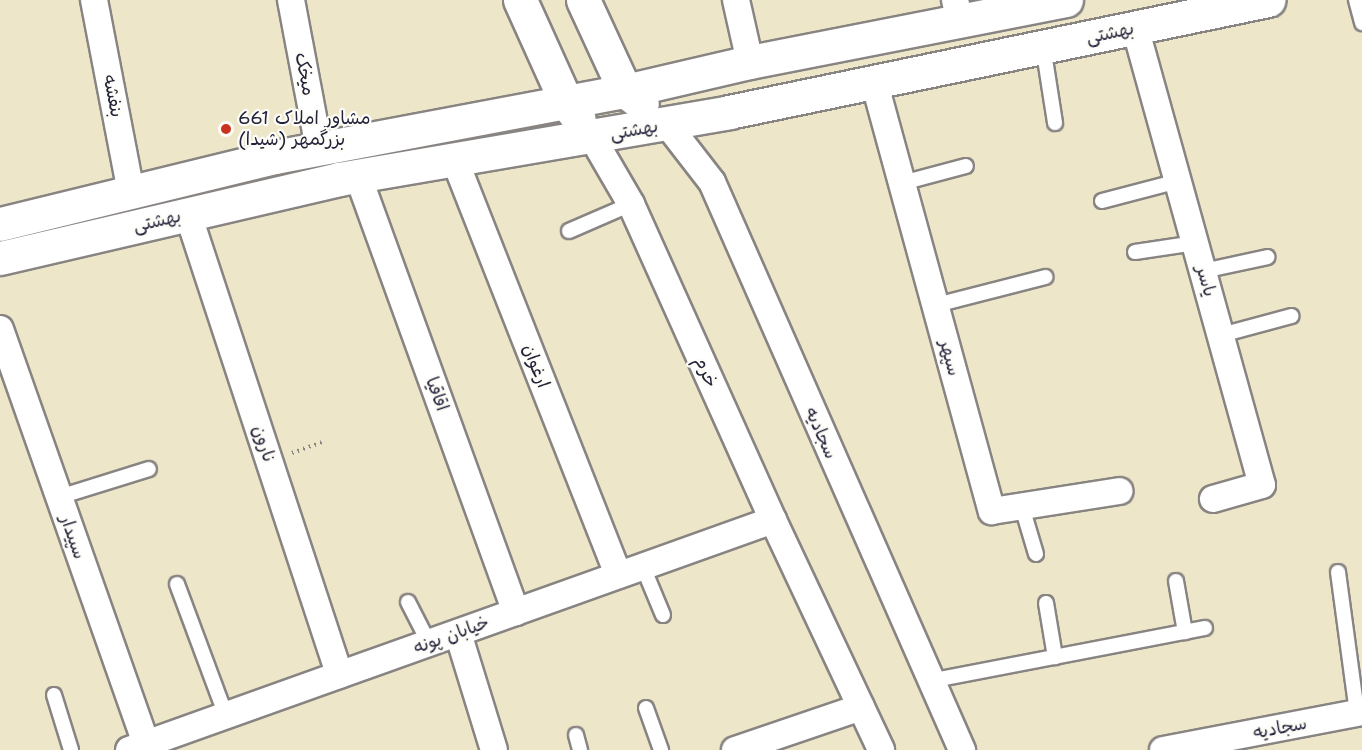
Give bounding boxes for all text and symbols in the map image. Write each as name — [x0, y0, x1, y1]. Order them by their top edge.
street label: بهشتی — [1084, 17, 1136, 49]
street label: میخک — [290, 51, 320, 97]
street label: بنفشه — [98, 73, 128, 119]
place label: مشاور املاک 661 بزرگمهر (شیدا) — [238, 108, 370, 150]
street label: بهشتی — [608, 115, 660, 145]
marker: مشاور املاک 661 بزرگمهر (شیدا) — [219, 122, 233, 136]
street label: بهشتی — [131, 205, 183, 237]
street label: یاسر — [1191, 263, 1221, 299]
street label: سپهر — [935, 338, 965, 378]
street label: ارغوان — [518, 341, 554, 391]
street label: خرم — [690, 353, 722, 391]
street label: اقاقیا — [421, 374, 453, 414]
street label: سجادیه — [800, 404, 842, 462]
street label: نارون — [248, 423, 280, 465]
street label: سپیدار — [55, 512, 91, 562]
street label: خیابان پونه — [410, 611, 492, 659]
street label: سجادیه — [1251, 712, 1309, 744]

